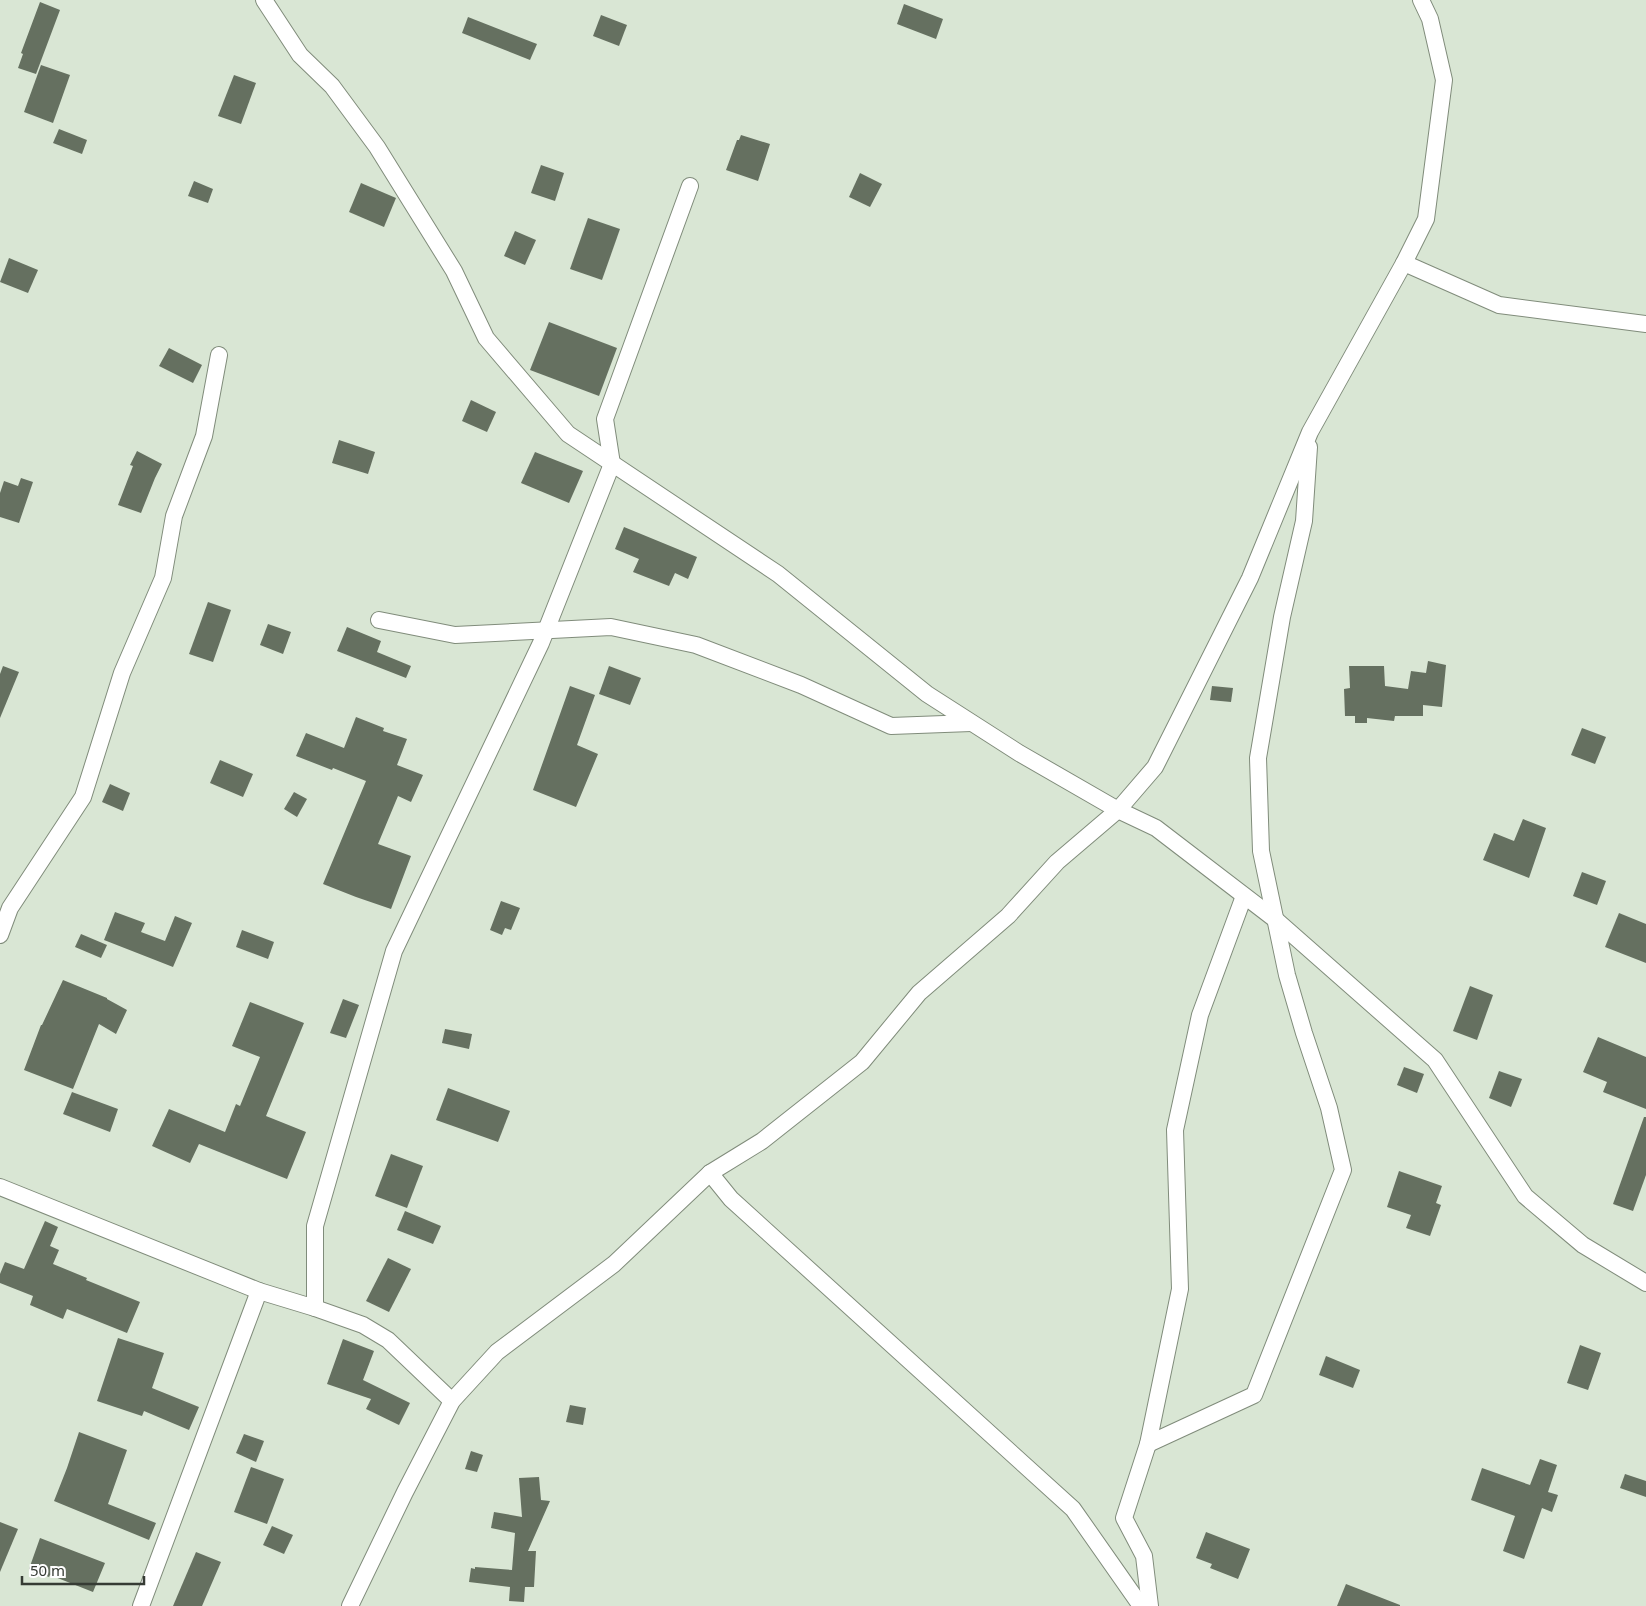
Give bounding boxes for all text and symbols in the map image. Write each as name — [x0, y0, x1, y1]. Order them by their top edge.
scale bar — [22, 1554, 145, 1586]
text: 50 m — [30, 1560, 65, 1580]

